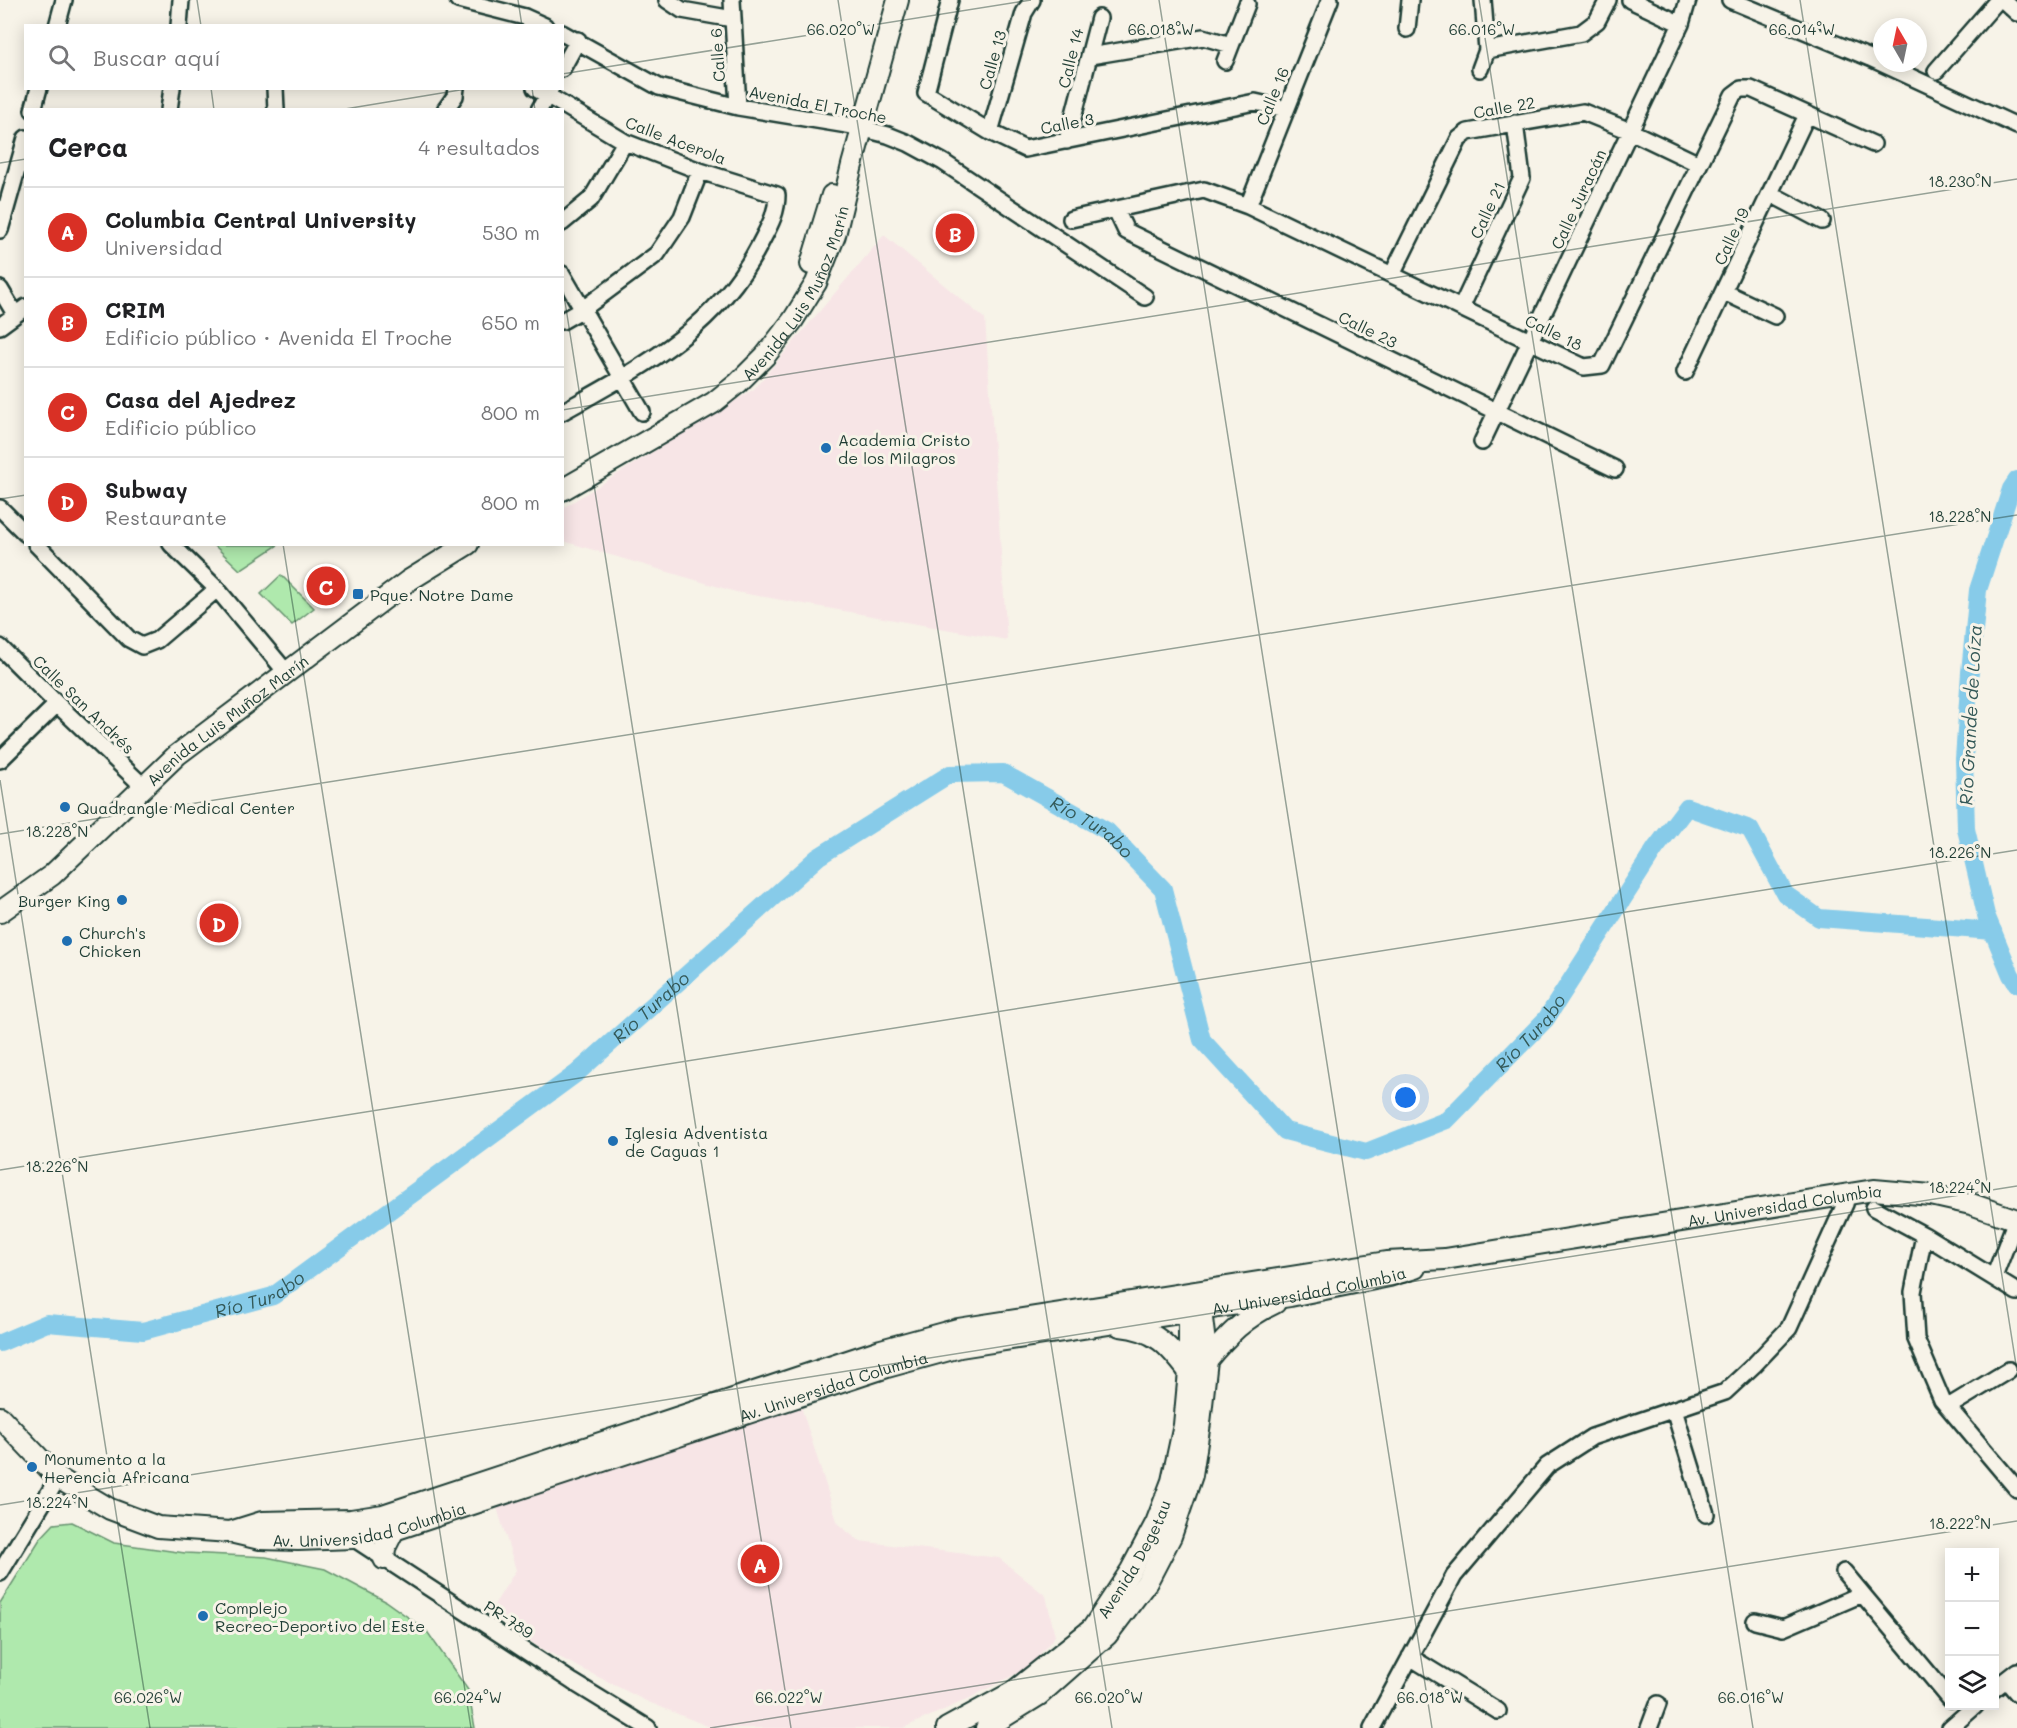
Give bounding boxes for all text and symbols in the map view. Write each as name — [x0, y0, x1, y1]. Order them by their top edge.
north arrow — [1873, 18, 1927, 72]
text: 66.020°W — [807, 19, 875, 39]
text: 66.018°W — [1128, 19, 1194, 39]
text: 66.016°W — [1449, 19, 1515, 39]
text: 66.014°W — [1769, 19, 1835, 39]
search box — [24, 24, 564, 90]
street label: Calle 14 — [1052, 25, 1088, 90]
street label: Calle 6 — [705, 27, 729, 83]
street label: Calle 13 — [974, 28, 1010, 92]
icon: search — [45, 41, 78, 74]
text: Buscar aquí — [93, 43, 221, 72]
street label: Calle 16 — [1251, 64, 1293, 128]
street label: Avenida El Troche — [747, 80, 889, 128]
street label: Calle 22 — [1472, 91, 1536, 123]
street label: Calle 3 — [1039, 108, 1095, 138]
street label: Calle Acerola — [623, 111, 729, 169]
text: Cerca — [48, 130, 128, 164]
text: 4 resultados — [418, 134, 540, 160]
street label: Calle Juracán — [1546, 146, 1610, 252]
text: 18.230°N — [1928, 171, 1992, 191]
street label: Calle 21 — [1465, 178, 1509, 242]
street label: Avenida Luis Muñoz Marín — [737, 203, 852, 384]
street label: Calle 19 — [1709, 204, 1753, 268]
text: Columbia Central University — [105, 205, 416, 234]
pin: B — [936, 210, 974, 256]
text: A — [61, 219, 74, 245]
text: 530 m — [482, 219, 540, 245]
text: Universidad — [105, 234, 222, 260]
text: CRIM — [105, 295, 166, 324]
street label: Calle 23 — [1335, 306, 1401, 352]
text: B — [61, 309, 74, 335]
text: 650 m — [482, 309, 540, 335]
street label: Calle 18 — [1522, 309, 1586, 355]
text: Edificio público · Avenida El Troche — [105, 324, 452, 350]
text: Casa del Ajedrez — [105, 385, 296, 414]
text: C — [60, 399, 75, 425]
text: 800 m — [481, 399, 540, 425]
text: Edificio público — [105, 414, 256, 440]
place label: Academia Cristo de los Milagros — [838, 429, 970, 468]
marker: Academia Cristo de los Milagros — [819, 441, 833, 455]
text: Subway — [105, 475, 188, 504]
text: D — [60, 489, 75, 515]
text: 800 m — [481, 489, 540, 515]
text: Restaurante — [105, 504, 227, 530]
text: 18.228°N — [1929, 506, 1991, 526]
pin: C — [306, 564, 346, 608]
place label: Pque. Notre Dame — [370, 584, 514, 605]
marker: Pque. Notre Dame — [351, 587, 365, 601]
water label: Río Grande de Loíza — [1953, 624, 1987, 806]
street label: Calle San Andrés — [29, 650, 139, 758]
street label: Avenida Luis Muñoz Marín — [141, 650, 312, 790]
water label: Río Turabo — [1046, 790, 1139, 863]
place label: Quadrangle Medical Center — [77, 797, 295, 818]
marker: Quadrangle Medical Center — [58, 800, 72, 814]
text: 18.228°N — [26, 821, 88, 841]
text: 18.226°N — [1929, 842, 1991, 862]
place label: Burger King — [18, 890, 110, 911]
marker: Burger King — [115, 893, 129, 907]
pin: D — [200, 900, 238, 946]
place label: Church's Chicken — [79, 922, 146, 961]
marker: Church's Chicken — [60, 934, 74, 948]
water label: Río Turabo — [607, 966, 695, 1048]
water label: Río Turabo — [1489, 989, 1571, 1076]
your location — [1391, 1083, 1420, 1112]
place label: Iglesia Adventista de Caguas 1 — [625, 1122, 768, 1161]
marker: Iglesia Adventista de Caguas 1 — [606, 1134, 620, 1148]
text: 18.226°N — [26, 1156, 88, 1176]
text: 18.224°N — [1929, 1177, 1991, 1197]
street label: Av. Universidad Columbia — [1686, 1179, 1883, 1230]
street label: Av. Universidad Columbia — [1210, 1261, 1408, 1318]
water label: Río Turabo — [212, 1265, 309, 1323]
street label: Av. Universidad Columbia — [736, 1346, 930, 1426]
place label: Monumento a la Herencia Africana — [44, 1448, 190, 1487]
marker: Monumento a la Herencia Africana — [25, 1460, 39, 1474]
text: 18.224°N — [26, 1492, 88, 1512]
street label: Av. Universidad Columbia — [272, 1496, 468, 1551]
street label: Avenida Degetau — [1092, 1497, 1174, 1622]
text: 18.222°N — [1929, 1513, 1991, 1533]
pin: A — [740, 1542, 780, 1586]
map controls — [1945, 1548, 1999, 1710]
button: + — [1945, 1548, 1999, 1602]
street label: PR-789 — [480, 1595, 538, 1643]
place label: Complejo Recreo-Deportivo del Este — [215, 1597, 425, 1636]
button: − — [1945, 1602, 1999, 1656]
marker: Complejo Recreo-Deportivo del Este — [196, 1609, 210, 1623]
button: layers — [1945, 1656, 1999, 1710]
text: 66.026°W — [114, 1687, 182, 1707]
text: 66.024°W — [434, 1687, 502, 1707]
text: 66.022°W — [755, 1687, 823, 1707]
text: 66.020°W — [1075, 1687, 1143, 1707]
text: 66.018°W — [1397, 1687, 1463, 1707]
text: 66.016°W — [1718, 1687, 1784, 1707]

